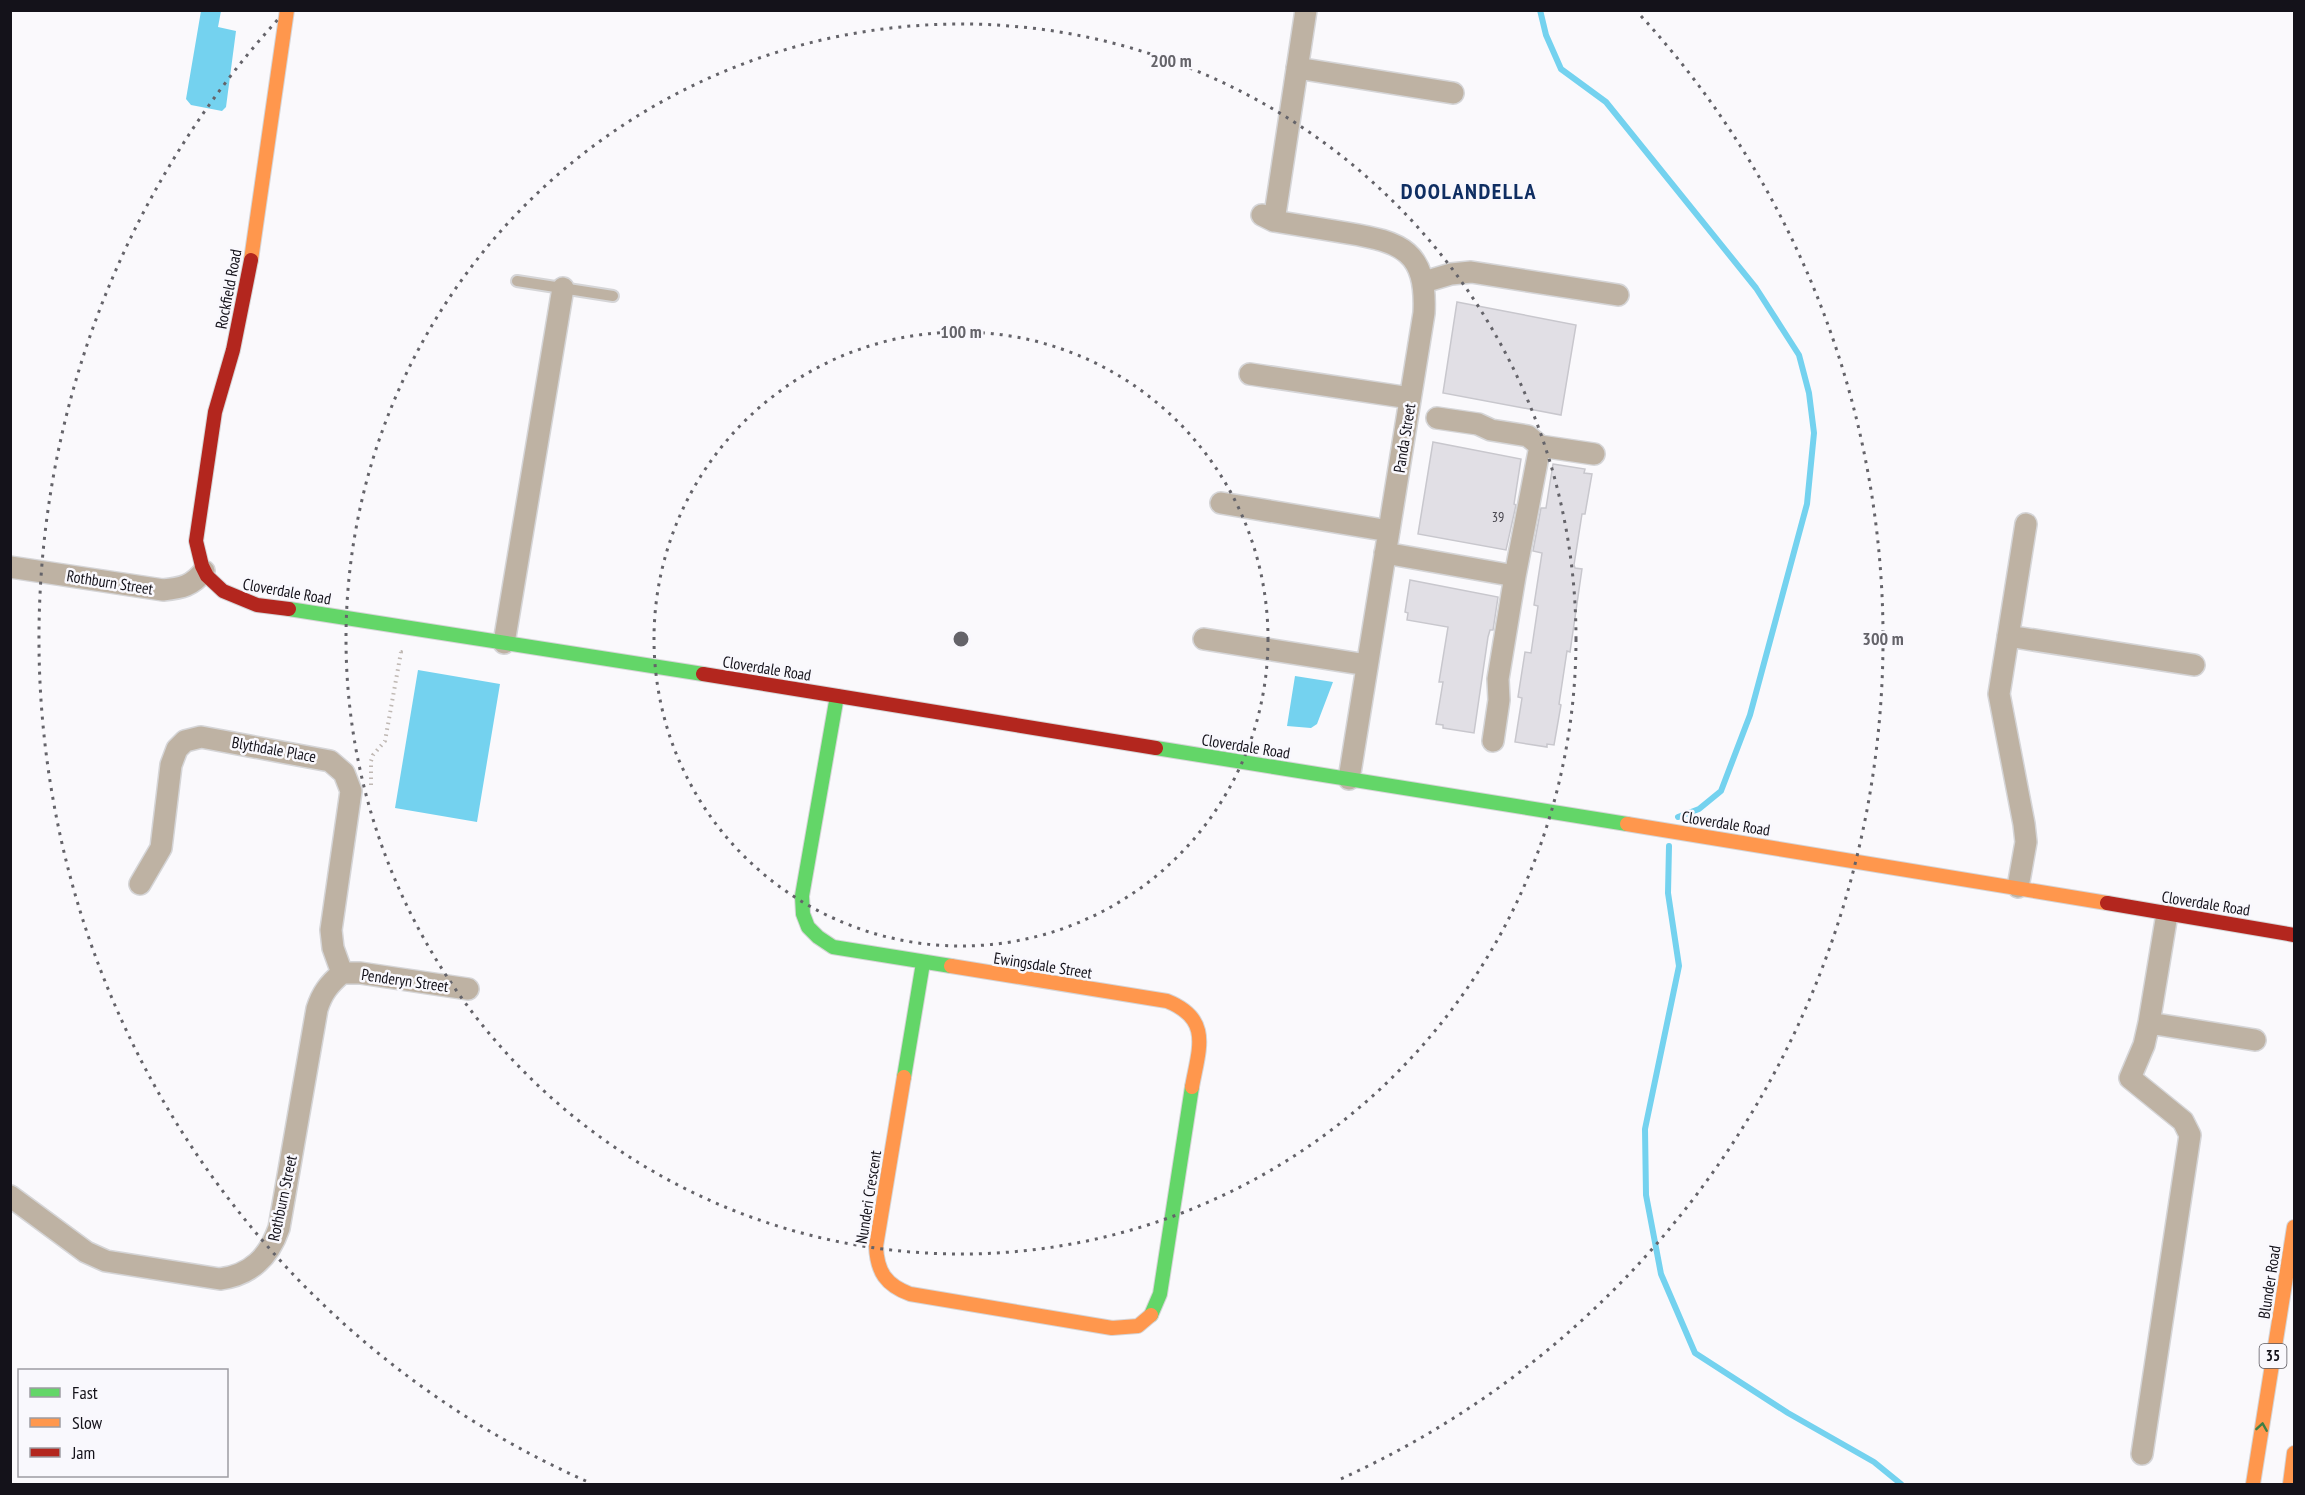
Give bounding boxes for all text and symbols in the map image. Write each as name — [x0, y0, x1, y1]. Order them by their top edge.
text: 200 m — [1150, 49, 1192, 72]
district label: DOOLANDELLA — [1401, 177, 1537, 205]
street label: Rockfield Road — [210, 247, 246, 331]
text: 100 m — [940, 320, 982, 343]
street label: Panda Street — [1389, 401, 1419, 474]
house number: 39 — [1492, 508, 1504, 526]
street label: Rothburn Street — [65, 565, 155, 599]
street label: Cloverdale Road — [241, 573, 333, 609]
text: 300 m — [1862, 627, 1904, 650]
centre of rings — [951, 629, 971, 649]
street label: Cloverdale Road — [721, 651, 813, 685]
street label: Cloverdale Road — [1200, 729, 1292, 763]
street label: Blythdale Place — [230, 732, 318, 766]
street label: Cloverdale Road — [1680, 806, 1772, 840]
street label: Cloverdale Road — [2160, 886, 2252, 920]
street label: Ewingsdale Street — [992, 947, 1094, 983]
street label: Penderyn Street — [360, 964, 450, 996]
street label: Nunderi Crescent — [851, 1148, 885, 1245]
street label: Rothburn Street — [263, 1153, 301, 1243]
street label: Blunder Road — [2253, 1244, 2285, 1320]
road number: 35 — [2260, 1344, 2286, 1368]
legend — [18, 1369, 228, 1477]
text: Fast — [72, 1381, 98, 1404]
text: Slow — [72, 1411, 103, 1434]
one-way arrow — [2255, 1422, 2268, 1432]
text: Jam — [71, 1441, 95, 1464]

